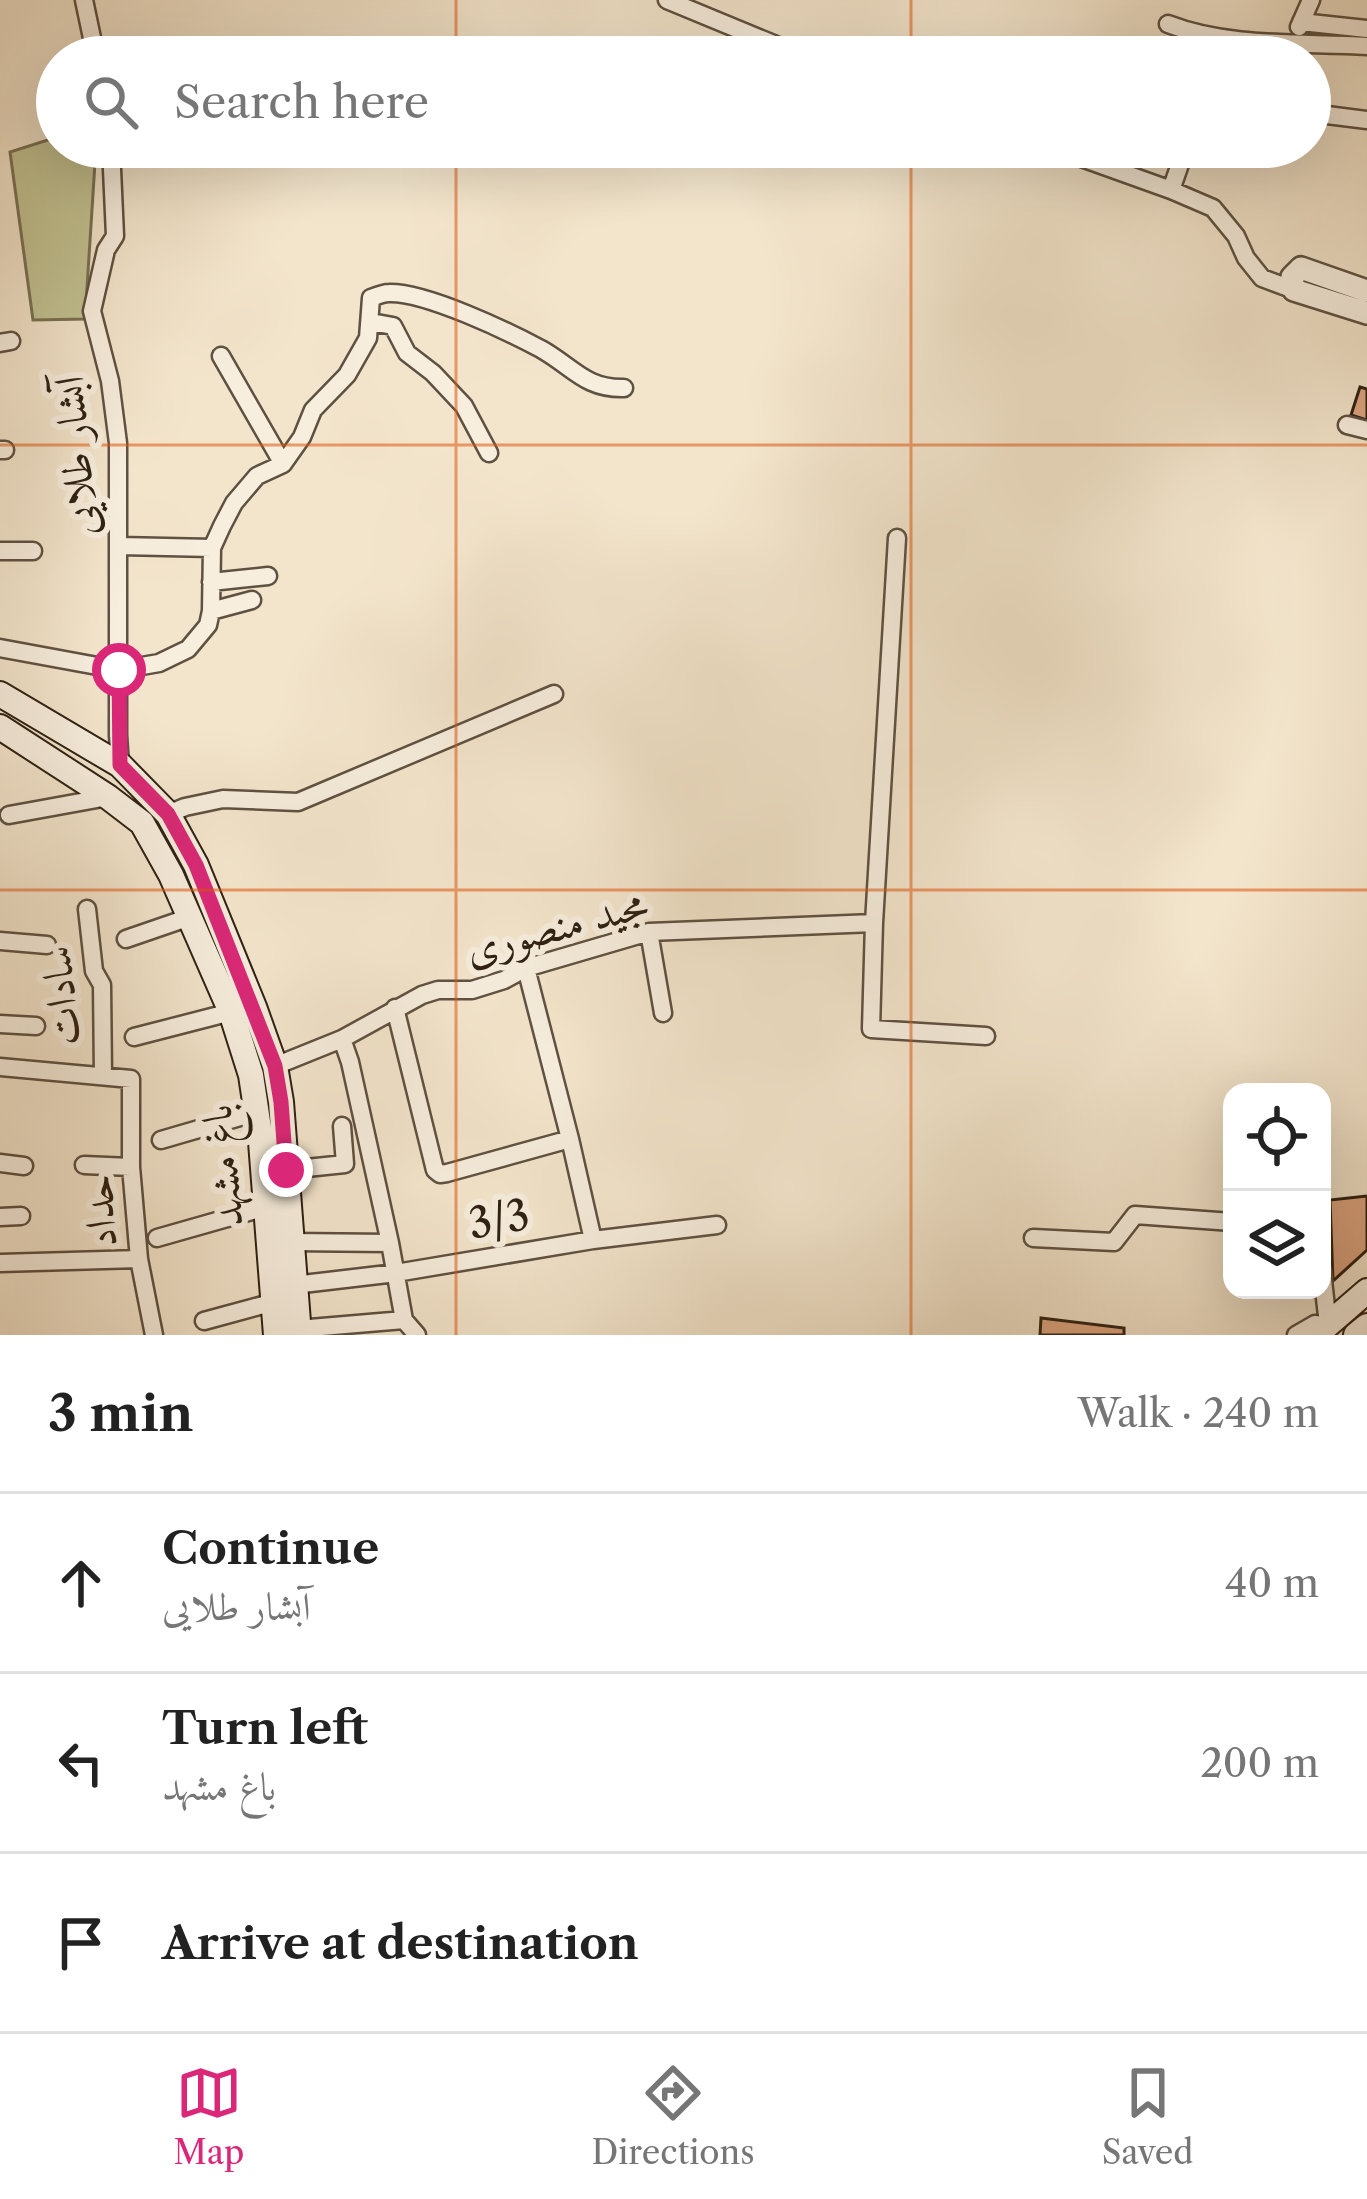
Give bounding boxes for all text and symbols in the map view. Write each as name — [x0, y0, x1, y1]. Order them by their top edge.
search box — [36, 36, 1331, 168]
icon: search — [78, 69, 144, 135]
text: Search here — [174, 74, 429, 130]
street label: آبشار طلایی — [42, 370, 110, 538]
route start — [92, 643, 146, 697]
street label: مجید منصوری — [459, 877, 653, 976]
street label: سادات — [29, 943, 91, 1049]
map controls — [1223, 1083, 1331, 1299]
button: locate — [1223, 1083, 1331, 1191]
street label: باغ مشهد — [190, 1101, 264, 1230]
route end — [259, 1143, 313, 1197]
street label: حداد — [71, 1173, 127, 1249]
street label: 3/3 — [464, 1188, 534, 1250]
button: layers — [1223, 1191, 1331, 1299]
text: 3 min — [48, 1382, 194, 1444]
text: Walk · 240 m — [1078, 1389, 1319, 1437]
text: Continue — [162, 1520, 379, 1576]
icon: ahead — [48, 1550, 114, 1616]
text: 40 m — [1225, 1559, 1319, 1607]
text: آبشار طلایی — [162, 1582, 311, 1630]
text: Turn left — [162, 1700, 368, 1756]
icon: left — [48, 1730, 114, 1796]
text: 200 m — [1200, 1739, 1319, 1787]
text: باغ مشهد — [162, 1762, 276, 1810]
icon: arrive — [48, 1910, 114, 1976]
text: Arrive at destination — [162, 1915, 639, 1971]
tab: Map — [174, 2060, 244, 2173]
tab: Directions — [592, 2060, 755, 2173]
tab: Saved — [1102, 2060, 1193, 2173]

